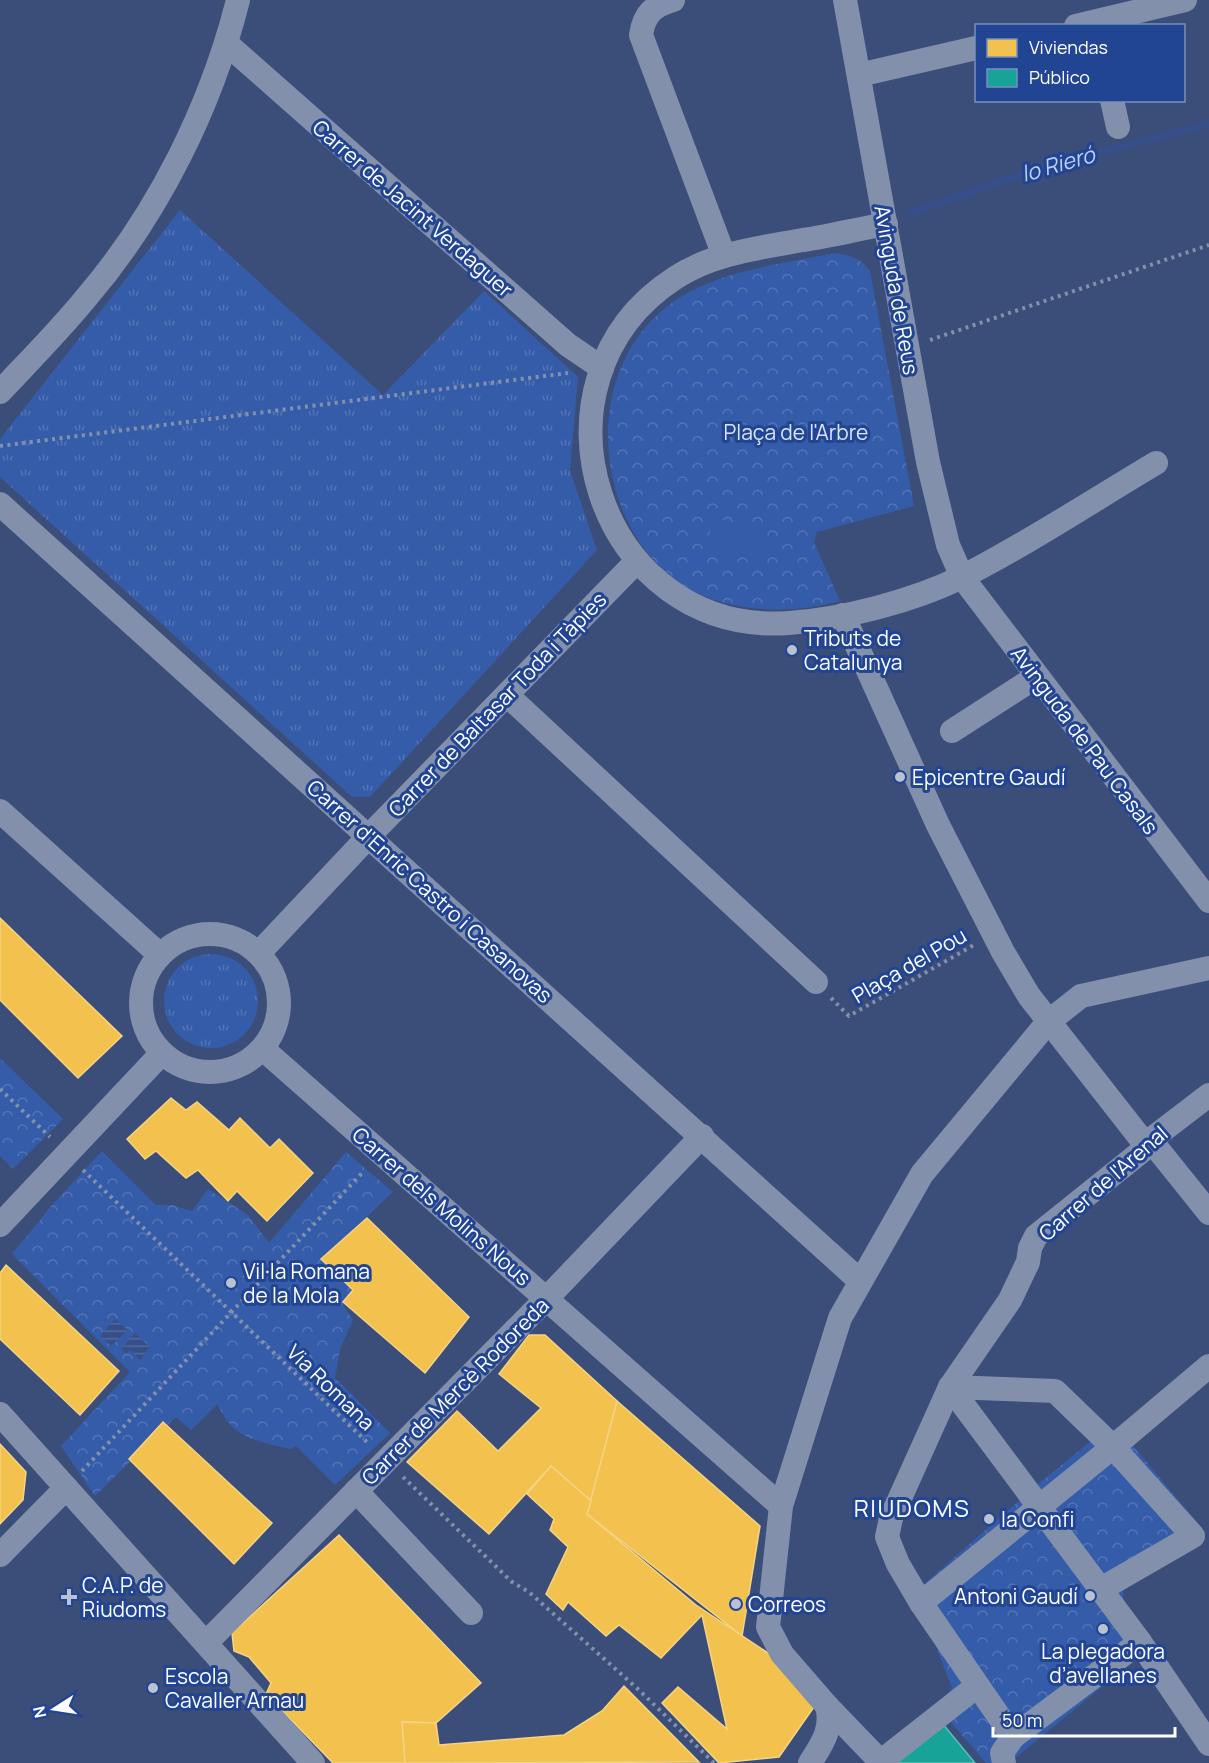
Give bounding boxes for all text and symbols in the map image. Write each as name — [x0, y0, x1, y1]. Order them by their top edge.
legend — [975, 24, 1185, 102]
text: Viviendas — [1029, 35, 1108, 59]
text: Público — [1029, 65, 1090, 89]
street label: Carrer de Jacint Verdaguer — [307, 113, 520, 303]
water label: lo Rieró — [1018, 139, 1100, 189]
street label: Avinguda de Reus — [868, 203, 926, 377]
park label: Plaça de l'Arbre — [724, 418, 868, 446]
street label: Carrer de Baltasar Toda i Tàpies — [382, 585, 612, 823]
place label: Tributs de Catalunya — [804, 624, 903, 676]
street label: Avinguda de Pau Casals — [1005, 640, 1165, 840]
marker: Tributs de Catalunya — [785, 643, 799, 657]
place label: Epicentre Gaudí — [912, 763, 1066, 791]
marker: Epicentre Gaudí — [893, 770, 907, 784]
street label: Carrer d'Enric Castro i Casanovas — [301, 773, 559, 1009]
street label: Plaça del Pou — [847, 921, 971, 1009]
street label: Carrer de l'Arenal — [1032, 1119, 1174, 1247]
street label: Carrer dels Molins Nous — [347, 1121, 537, 1291]
place label: Vil·la Romana de la Mola — [243, 1257, 370, 1309]
marker: Vil·la Romana de la Mola — [224, 1276, 238, 1290]
street label: Carrer de Mercè Rodoreda — [355, 1291, 555, 1491]
street label: Via Romana — [281, 1338, 381, 1436]
district label: RIUDOMS — [854, 1491, 970, 1524]
place label: la Confi — [1001, 1505, 1074, 1533]
marker: la Confi — [982, 1512, 996, 1526]
place label: C.A.P. de Riudoms — [82, 1571, 166, 1623]
place label: Antoni Gaudí — [954, 1582, 1078, 1610]
marker: C.A.P. de Riudoms — [60, 1588, 78, 1606]
marker: Antoni Gaudí — [1083, 1589, 1097, 1603]
place label: Correos — [748, 1590, 826, 1618]
marker: Correos — [729, 1597, 743, 1611]
marker: La plegadora d’avellanes — [1096, 1622, 1110, 1636]
place label: La plegadora d’avellanes — [1041, 1637, 1165, 1689]
place label: Escola Cavaller Arnau — [165, 1662, 304, 1714]
north arrow — [24, 1679, 84, 1739]
marker: Escola Cavaller Arnau — [146, 1681, 160, 1695]
scale bar — [993, 1700, 1174, 1738]
text: N — [27, 1704, 51, 1720]
text: 50 m — [1002, 1708, 1042, 1732]

